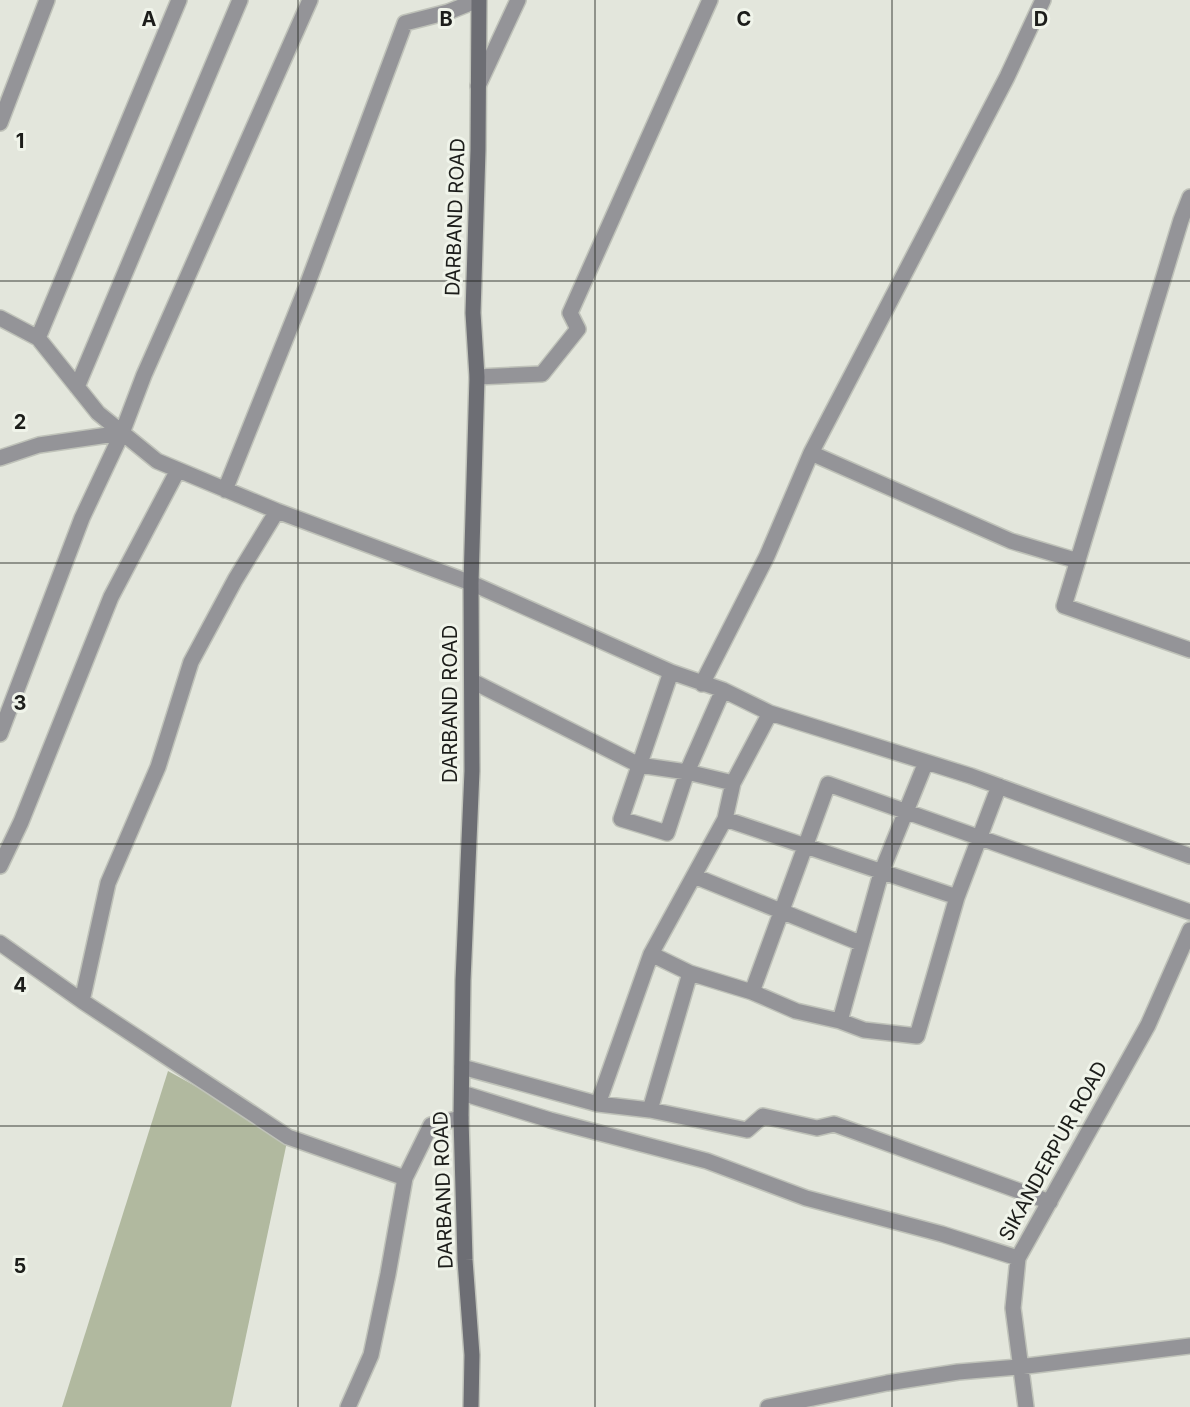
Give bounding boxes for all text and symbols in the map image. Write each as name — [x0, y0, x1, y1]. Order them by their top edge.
text: A — [142, 7, 157, 31]
text: B — [439, 7, 453, 31]
text: C — [737, 7, 751, 31]
text: D — [1034, 7, 1048, 31]
text: 1 — [16, 129, 24, 153]
street label: DARBAND ROAD — [440, 138, 470, 296]
text: 2 — [14, 410, 26, 434]
street label: DARBAND ROAD — [438, 625, 462, 783]
text: 3 — [14, 691, 26, 715]
text: 4 — [13, 973, 27, 997]
street label: SIKANDERPUR ROAD — [994, 1057, 1112, 1245]
street label: DARBAND ROAD — [428, 1111, 458, 1269]
text: 5 — [14, 1254, 26, 1278]

